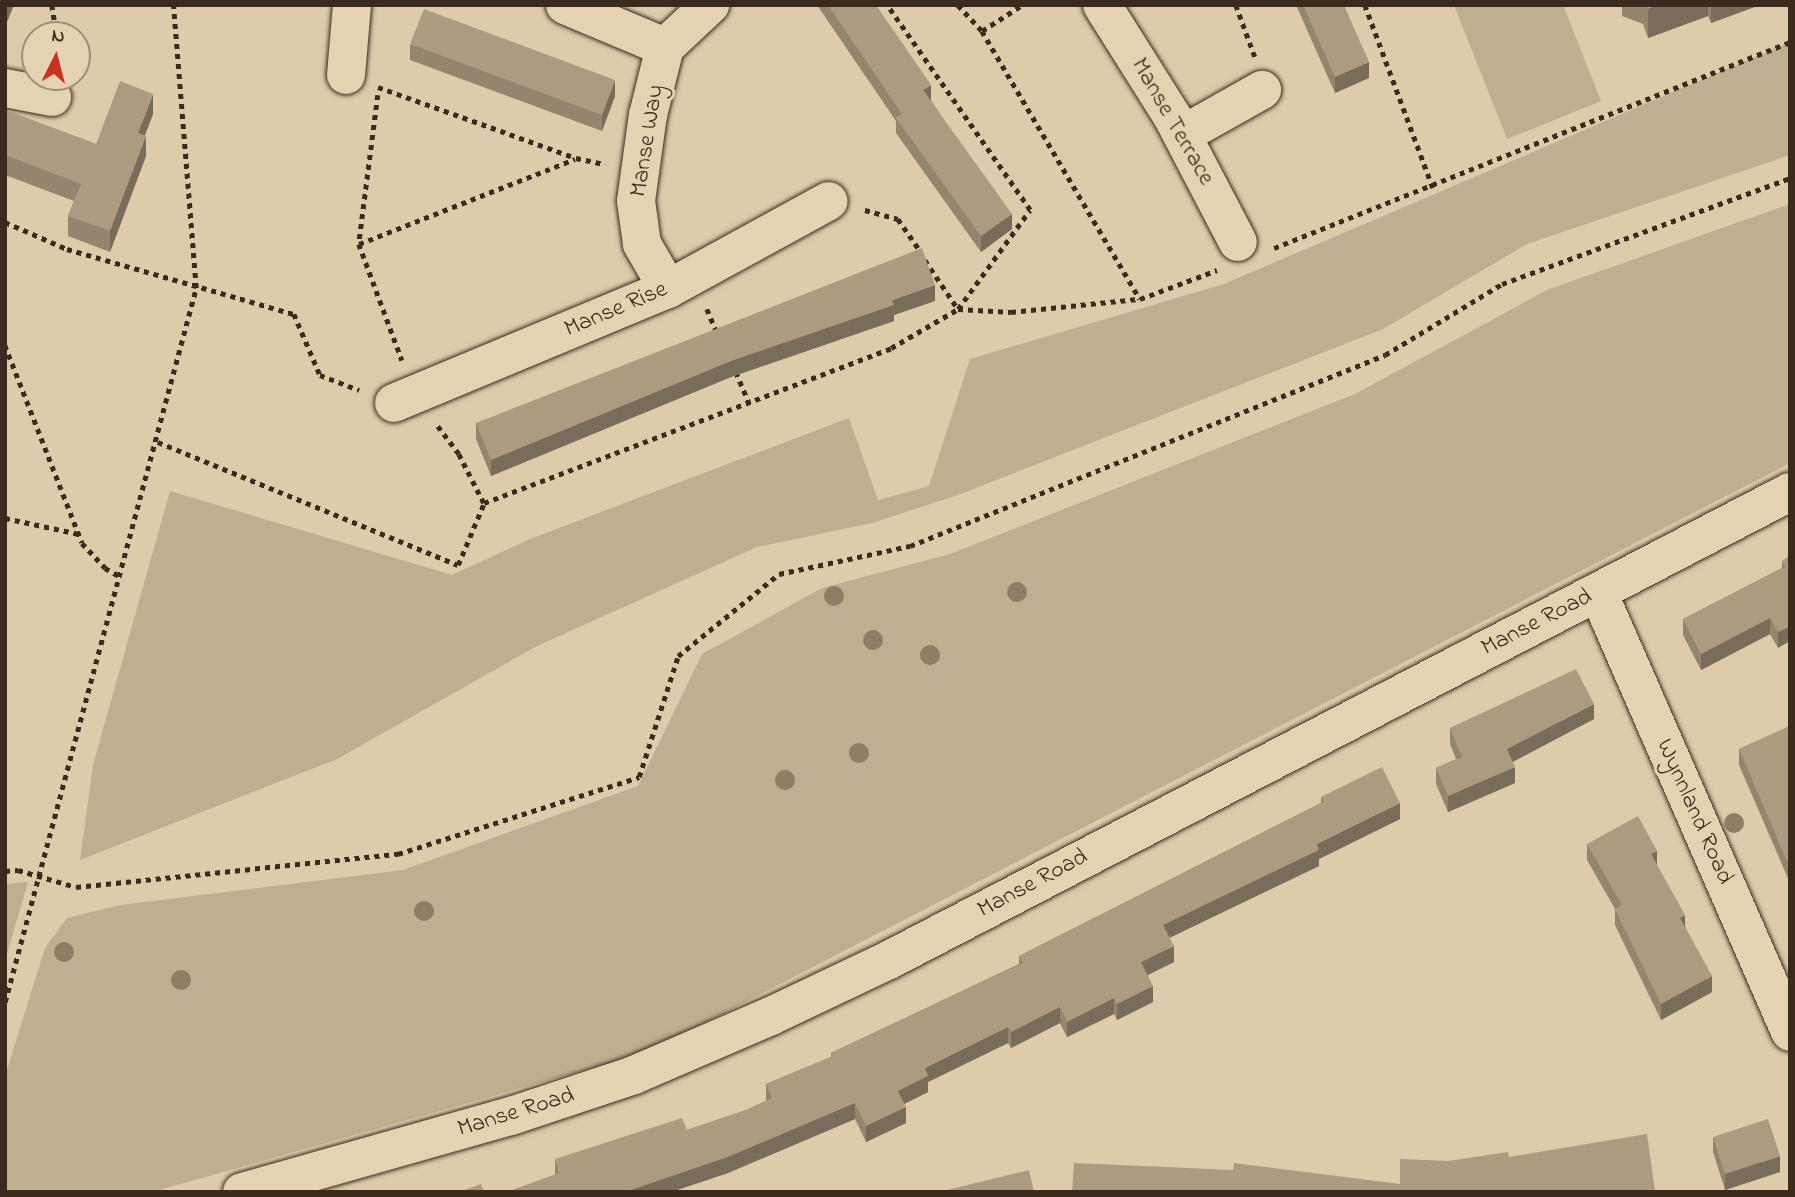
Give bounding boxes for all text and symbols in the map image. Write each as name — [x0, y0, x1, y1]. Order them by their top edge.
north arrow — [21, 21, 91, 91]
text: N — [50, 23, 66, 51]
street label: Manse Terrace — [1124, 53, 1220, 191]
street label: Manse Way — [625, 83, 671, 199]
street label: Manse Rise — [560, 275, 672, 345]
street label: Manse Road — [1477, 583, 1597, 663]
street label: Wynnland Road — [1649, 735, 1739, 889]
street label: Manse Road — [973, 843, 1093, 925]
street label: Manse Road — [454, 1082, 578, 1144]

